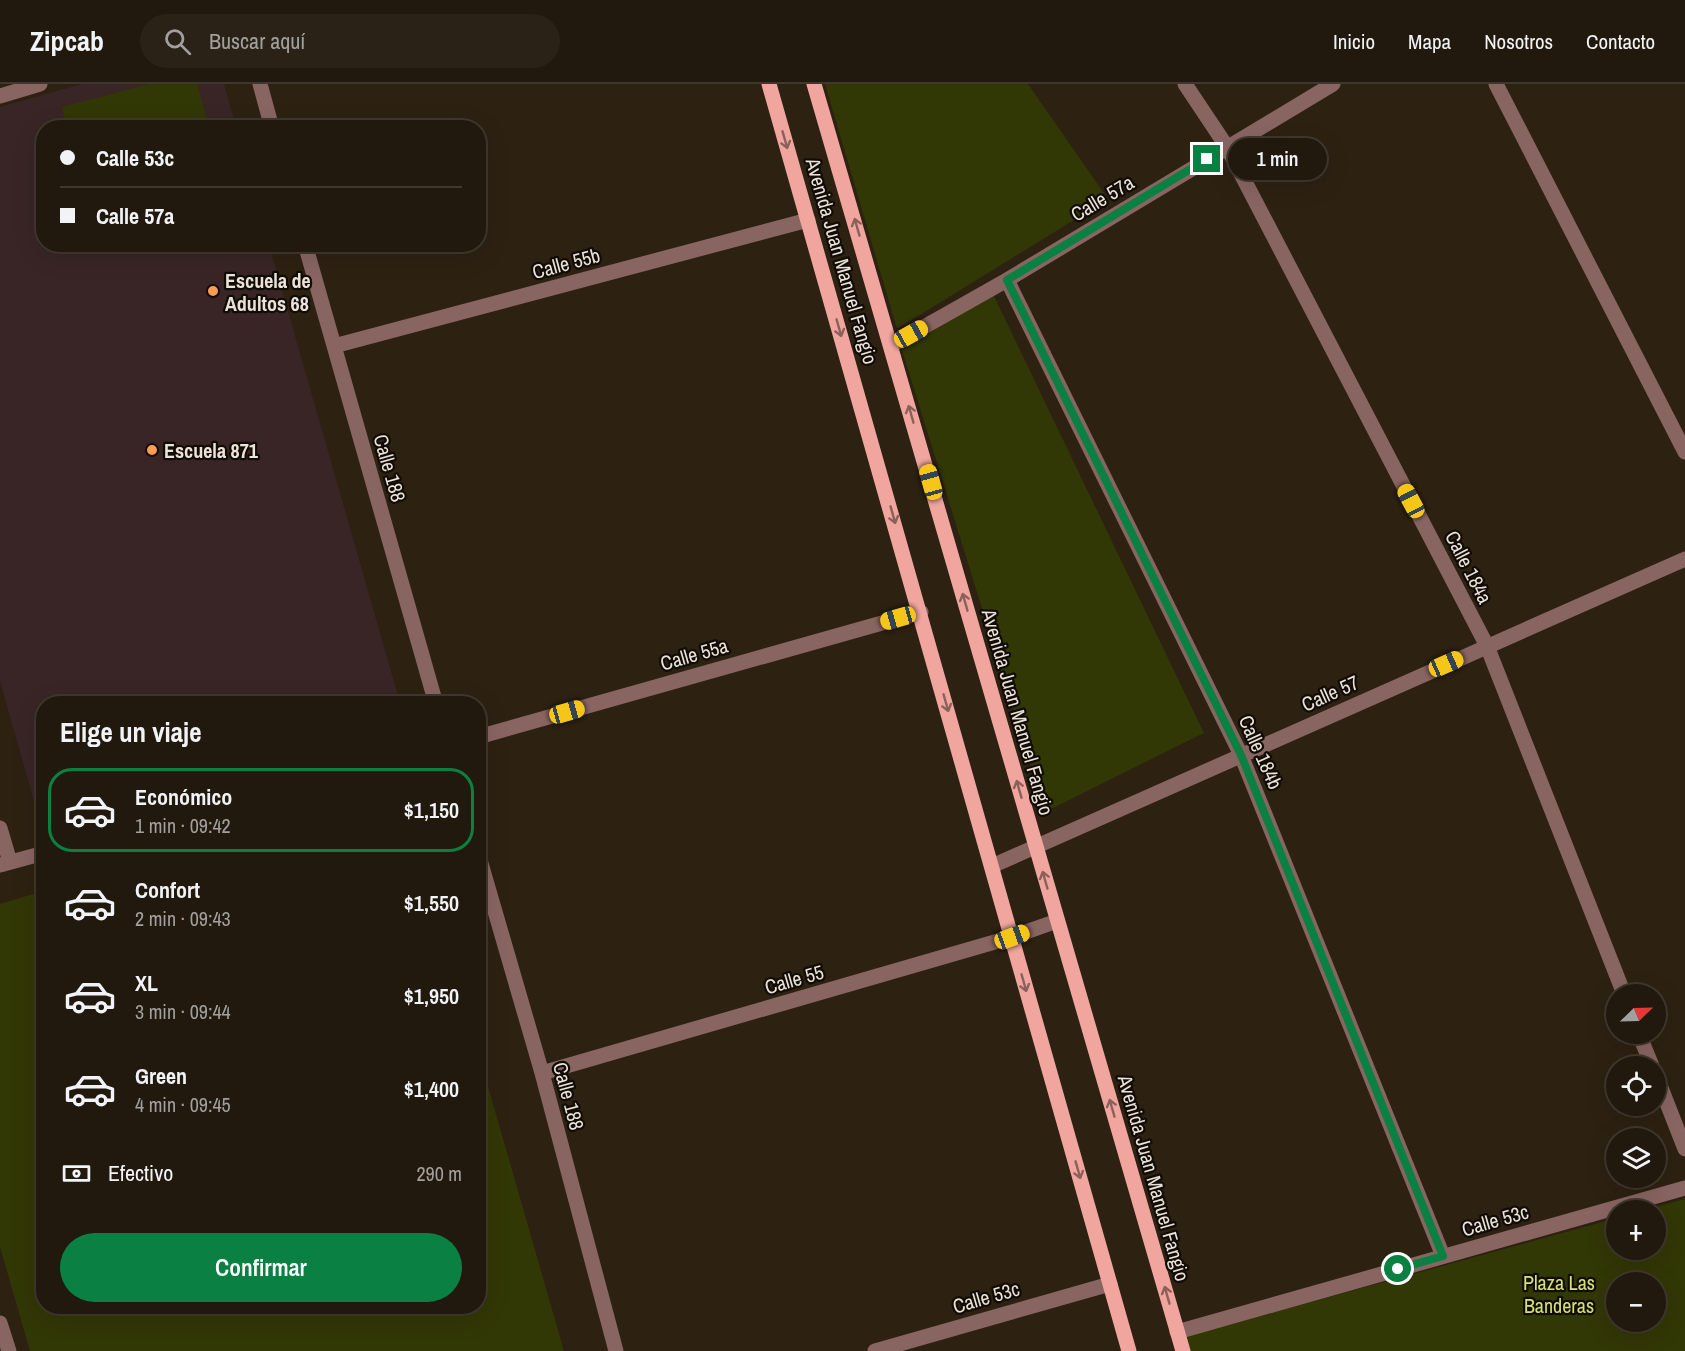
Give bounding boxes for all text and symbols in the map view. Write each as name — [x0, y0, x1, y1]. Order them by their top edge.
search box — [140, 14, 560, 68]
text: Zipcab — [30, 22, 104, 60]
icon: search — [161, 25, 194, 58]
text: Buscar aquí — [209, 26, 305, 56]
text: Inicio — [1333, 27, 1375, 56]
text: Mapa — [1408, 27, 1451, 56]
text: Nosotros — [1484, 27, 1553, 56]
text: Contacto — [1586, 27, 1655, 56]
one-way arrow — [780, 130, 791, 149]
callout: 1 min — [1228, 138, 1327, 180]
text: Calle 53c — [96, 143, 174, 173]
route end — [1193, 145, 1220, 172]
text: 1 min — [1256, 145, 1299, 172]
street label: Avenida Juan Manuel Fangio — [799, 154, 884, 367]
street label: Calle 57a — [1065, 169, 1139, 227]
text: Calle 57a — [96, 201, 174, 231]
one-way arrow — [851, 218, 862, 237]
street label: Calle 55b — [529, 241, 603, 285]
place label: Escuela de Adultos 68 — [225, 267, 311, 317]
marker: Escuela de Adultos 68 — [206, 284, 220, 298]
car — [891, 317, 931, 351]
one-way arrow — [834, 318, 845, 337]
one-way arrow — [905, 405, 917, 424]
street label: Calle 188 — [367, 431, 413, 505]
place label: Escuela 871 — [164, 437, 259, 464]
marker: Escuela 871 — [145, 443, 159, 457]
car — [917, 462, 945, 502]
car — [1395, 481, 1427, 521]
one-way arrow — [888, 505, 899, 524]
street label: Calle 184a — [1439, 526, 1499, 608]
one-way arrow — [959, 593, 970, 612]
car — [878, 604, 918, 632]
street label: Avenida Juan Manuel Fangio — [975, 605, 1060, 818]
street label: Calle 55a — [657, 631, 731, 677]
car — [1426, 648, 1466, 680]
street label: Calle 57 — [1297, 668, 1363, 718]
one-way arrow — [941, 693, 953, 712]
car — [547, 698, 587, 726]
street label: Calle 184b — [1233, 711, 1289, 793]
text: Elige un viaje — [60, 714, 202, 750]
one-way arrow — [1013, 780, 1024, 799]
text: Económico — [135, 782, 232, 812]
icon: car — [63, 783, 117, 837]
text: $1,150 — [404, 795, 459, 825]
text: 1 min · 09:42 — [135, 812, 231, 839]
one-way arrow — [1039, 871, 1050, 890]
text: Confort — [135, 875, 200, 905]
icon: car — [63, 876, 117, 930]
text: $1,550 — [404, 888, 459, 918]
text: 2 min · 09:43 — [135, 905, 231, 932]
car — [992, 922, 1032, 952]
street label: Calle 55 — [761, 958, 827, 1000]
text: XL — [135, 968, 158, 998]
icon: car — [63, 969, 117, 1023]
one-way arrow — [1019, 973, 1031, 992]
text: $1,950 — [404, 981, 459, 1011]
north arrow — [1606, 984, 1666, 1044]
map controls — [1606, 984, 1666, 1332]
text: 3 min · 09:44 — [135, 998, 231, 1025]
button: locate — [1606, 1056, 1666, 1116]
street label: Calle 188 — [547, 1059, 591, 1133]
text: Green — [135, 1061, 187, 1091]
icon: car — [63, 1062, 117, 1116]
street label: Avenida Juan Manuel Fangio — [1111, 1071, 1196, 1284]
text: $1,400 — [404, 1074, 459, 1104]
text: 4 min · 09:45 — [135, 1091, 231, 1118]
one-way arrow — [1106, 1099, 1117, 1118]
button: layers — [1606, 1128, 1666, 1188]
icon: cash — [60, 1157, 93, 1190]
text: Efectivo — [108, 1158, 173, 1188]
text: 290 m — [416, 1160, 462, 1187]
one-way arrow — [1072, 1161, 1084, 1180]
street label: Calle 53c — [1458, 1198, 1532, 1242]
button: + — [1606, 1200, 1666, 1260]
button: Confirmar — [60, 1233, 462, 1302]
route start — [1384, 1255, 1411, 1282]
park label: Plaza Las Banderas — [1523, 1269, 1595, 1319]
button: − — [1606, 1272, 1666, 1332]
street label: Calle 53c — [949, 1275, 1023, 1319]
one-way arrow — [1160, 1286, 1172, 1305]

